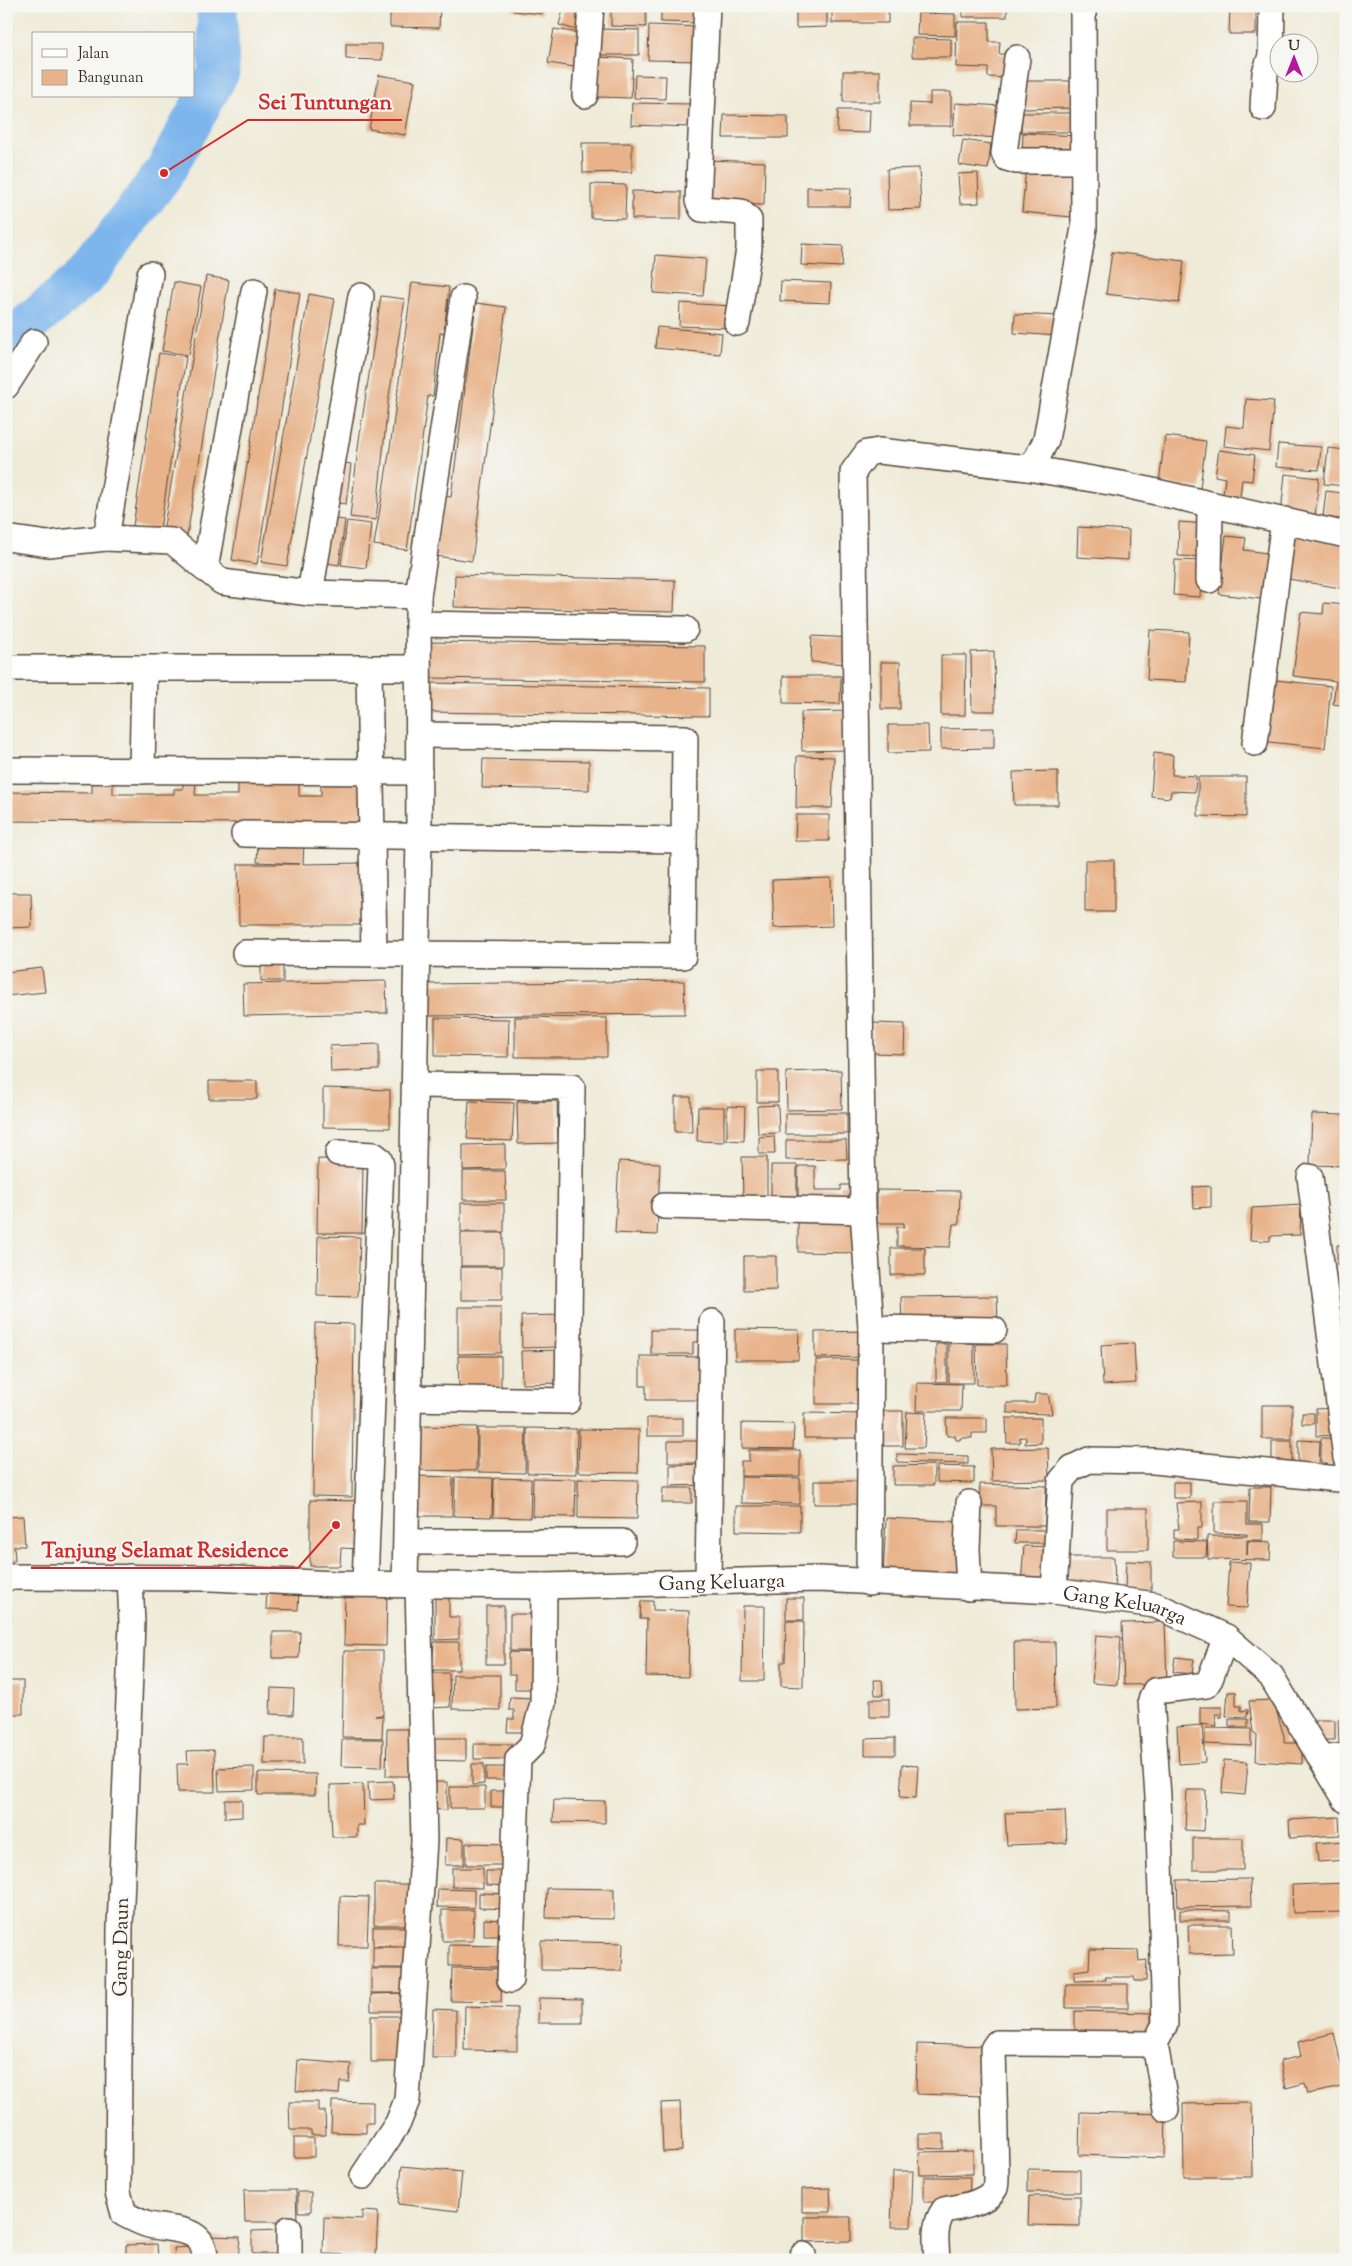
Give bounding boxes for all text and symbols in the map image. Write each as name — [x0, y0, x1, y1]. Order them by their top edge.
legend — [32, 32, 195, 98]
north arrow — [1270, 32, 1320, 82]
text: U — [1288, 37, 1300, 57]
text: Jalan — [77, 44, 109, 65]
text: Bangunan — [78, 68, 144, 89]
callout: Sei Tuntungan — [248, 84, 402, 120]
text: Sei Tuntungan — [258, 89, 392, 119]
callout: Tanjung Selamat Residence — [31, 1532, 298, 1568]
text: Tanjung Selamat Residence — [41, 1537, 289, 1567]
street label: Gang Keluarga — [658, 1568, 785, 1600]
street label: Gang Keluarga — [1061, 1580, 1191, 1634]
street label: Gang Daun — [107, 1897, 138, 1997]

